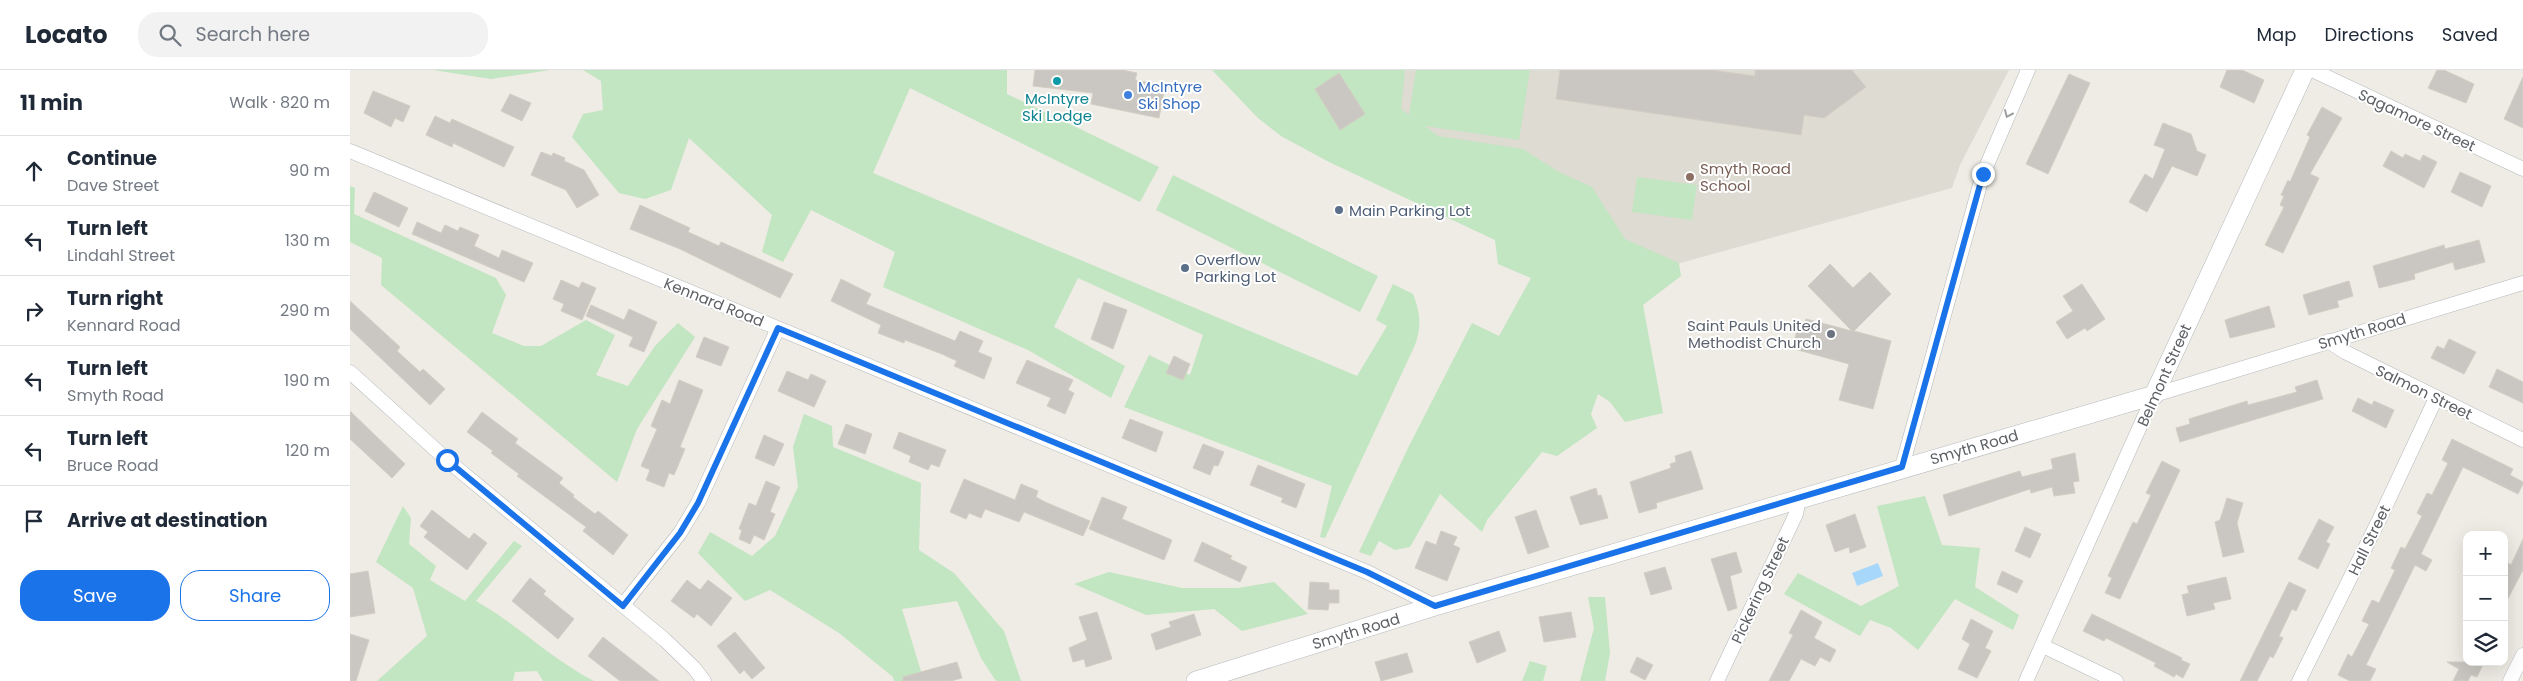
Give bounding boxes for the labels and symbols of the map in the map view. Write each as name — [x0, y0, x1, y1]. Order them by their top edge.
marker: McIntyre Ski Lodge — [1051, 75, 1063, 87]
place label: McIntyre Ski Shop — [1138, 76, 1202, 114]
street label: Sagamore Street — [2355, 84, 2479, 156]
place label: McIntyre Ski Lodge — [1022, 88, 1092, 126]
marker: McIntyre Ski Shop — [1122, 89, 1134, 101]
one-way arrow — [2004, 109, 2015, 118]
place label: Smyth Road School — [1700, 158, 1791, 196]
route end — [1972, 163, 1995, 186]
marker: Smyth Road School — [1684, 171, 1696, 183]
place label: Main Parking Lot — [1349, 200, 1470, 221]
marker: Main Parking Lot — [1333, 204, 1345, 216]
place label: Overflow Parking Lot — [1195, 249, 1276, 287]
marker: Overflow Parking Lot — [1179, 262, 1191, 274]
street label: Kennard Road — [661, 272, 767, 332]
street label: Smyth Road — [2316, 308, 2408, 354]
place label: Saint Pauls United Methodist Church — [1687, 315, 1821, 353]
street label: Belmont Street — [2132, 320, 2196, 430]
marker: Saint Pauls United Methodist Church — [1825, 328, 1837, 340]
street label: Salmon Street — [2372, 360, 2476, 424]
street label: Smyth Road — [1927, 424, 2021, 470]
route start — [436, 449, 459, 472]
street label: Hall Street — [2343, 501, 2395, 579]
street label: Pickering Street — [1726, 533, 1794, 647]
street label: Smyth Road — [1310, 608, 1402, 654]

